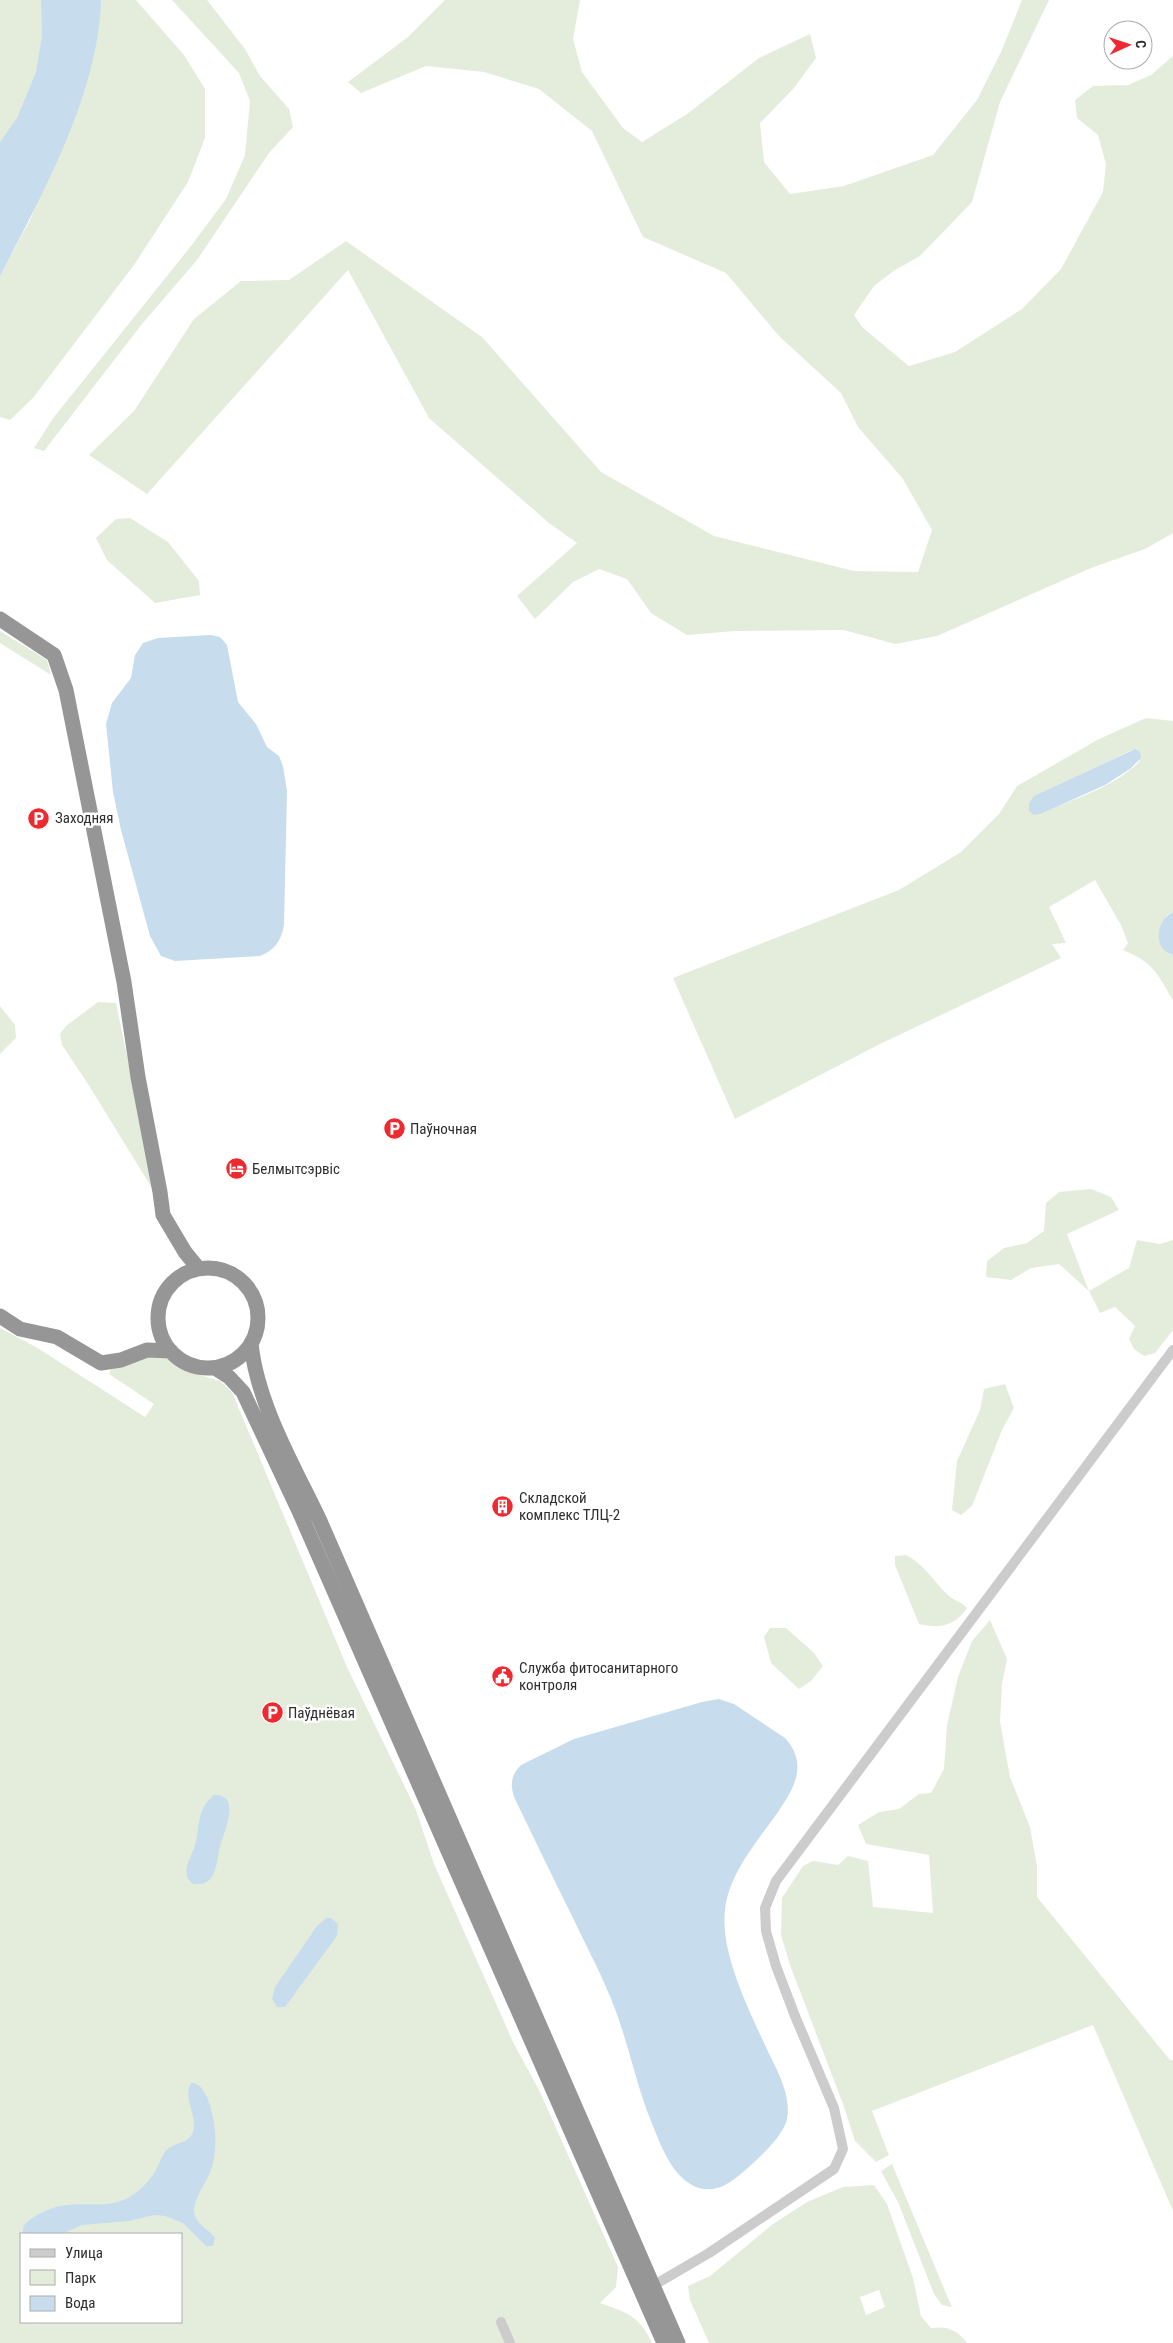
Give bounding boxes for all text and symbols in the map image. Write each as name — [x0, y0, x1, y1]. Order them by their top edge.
north arrow — [1103, 20, 1153, 70]
text: С — [1133, 40, 1149, 49]
parking icon: Заходняя — [27, 806, 51, 830]
place label: Заходняя — [55, 809, 114, 827]
parking icon: Паўночная — [382, 1117, 406, 1141]
place label: Паўночная — [410, 1120, 477, 1138]
hotel icon: Белмытсэрвіс — [224, 1157, 248, 1181]
place label: Белмытсэрвіс — [252, 1160, 340, 1178]
place label: Складской комплекс ТЛЦ-2 — [519, 1489, 620, 1524]
building icon: Складской комплекс ТЛЦ-2 — [491, 1495, 515, 1519]
place label: Служба фитосанитарного контроля — [519, 1659, 678, 1694]
public building icon: Служба фитосанитарного контроля — [491, 1665, 515, 1689]
parking icon: Паўднёвая — [260, 1701, 284, 1725]
place label: Паўднёвая — [288, 1704, 355, 1722]
legend — [20, 2233, 182, 2323]
text: Улица — [65, 2244, 103, 2262]
text: Парк — [65, 2269, 96, 2287]
text: Вода — [65, 2294, 95, 2312]

